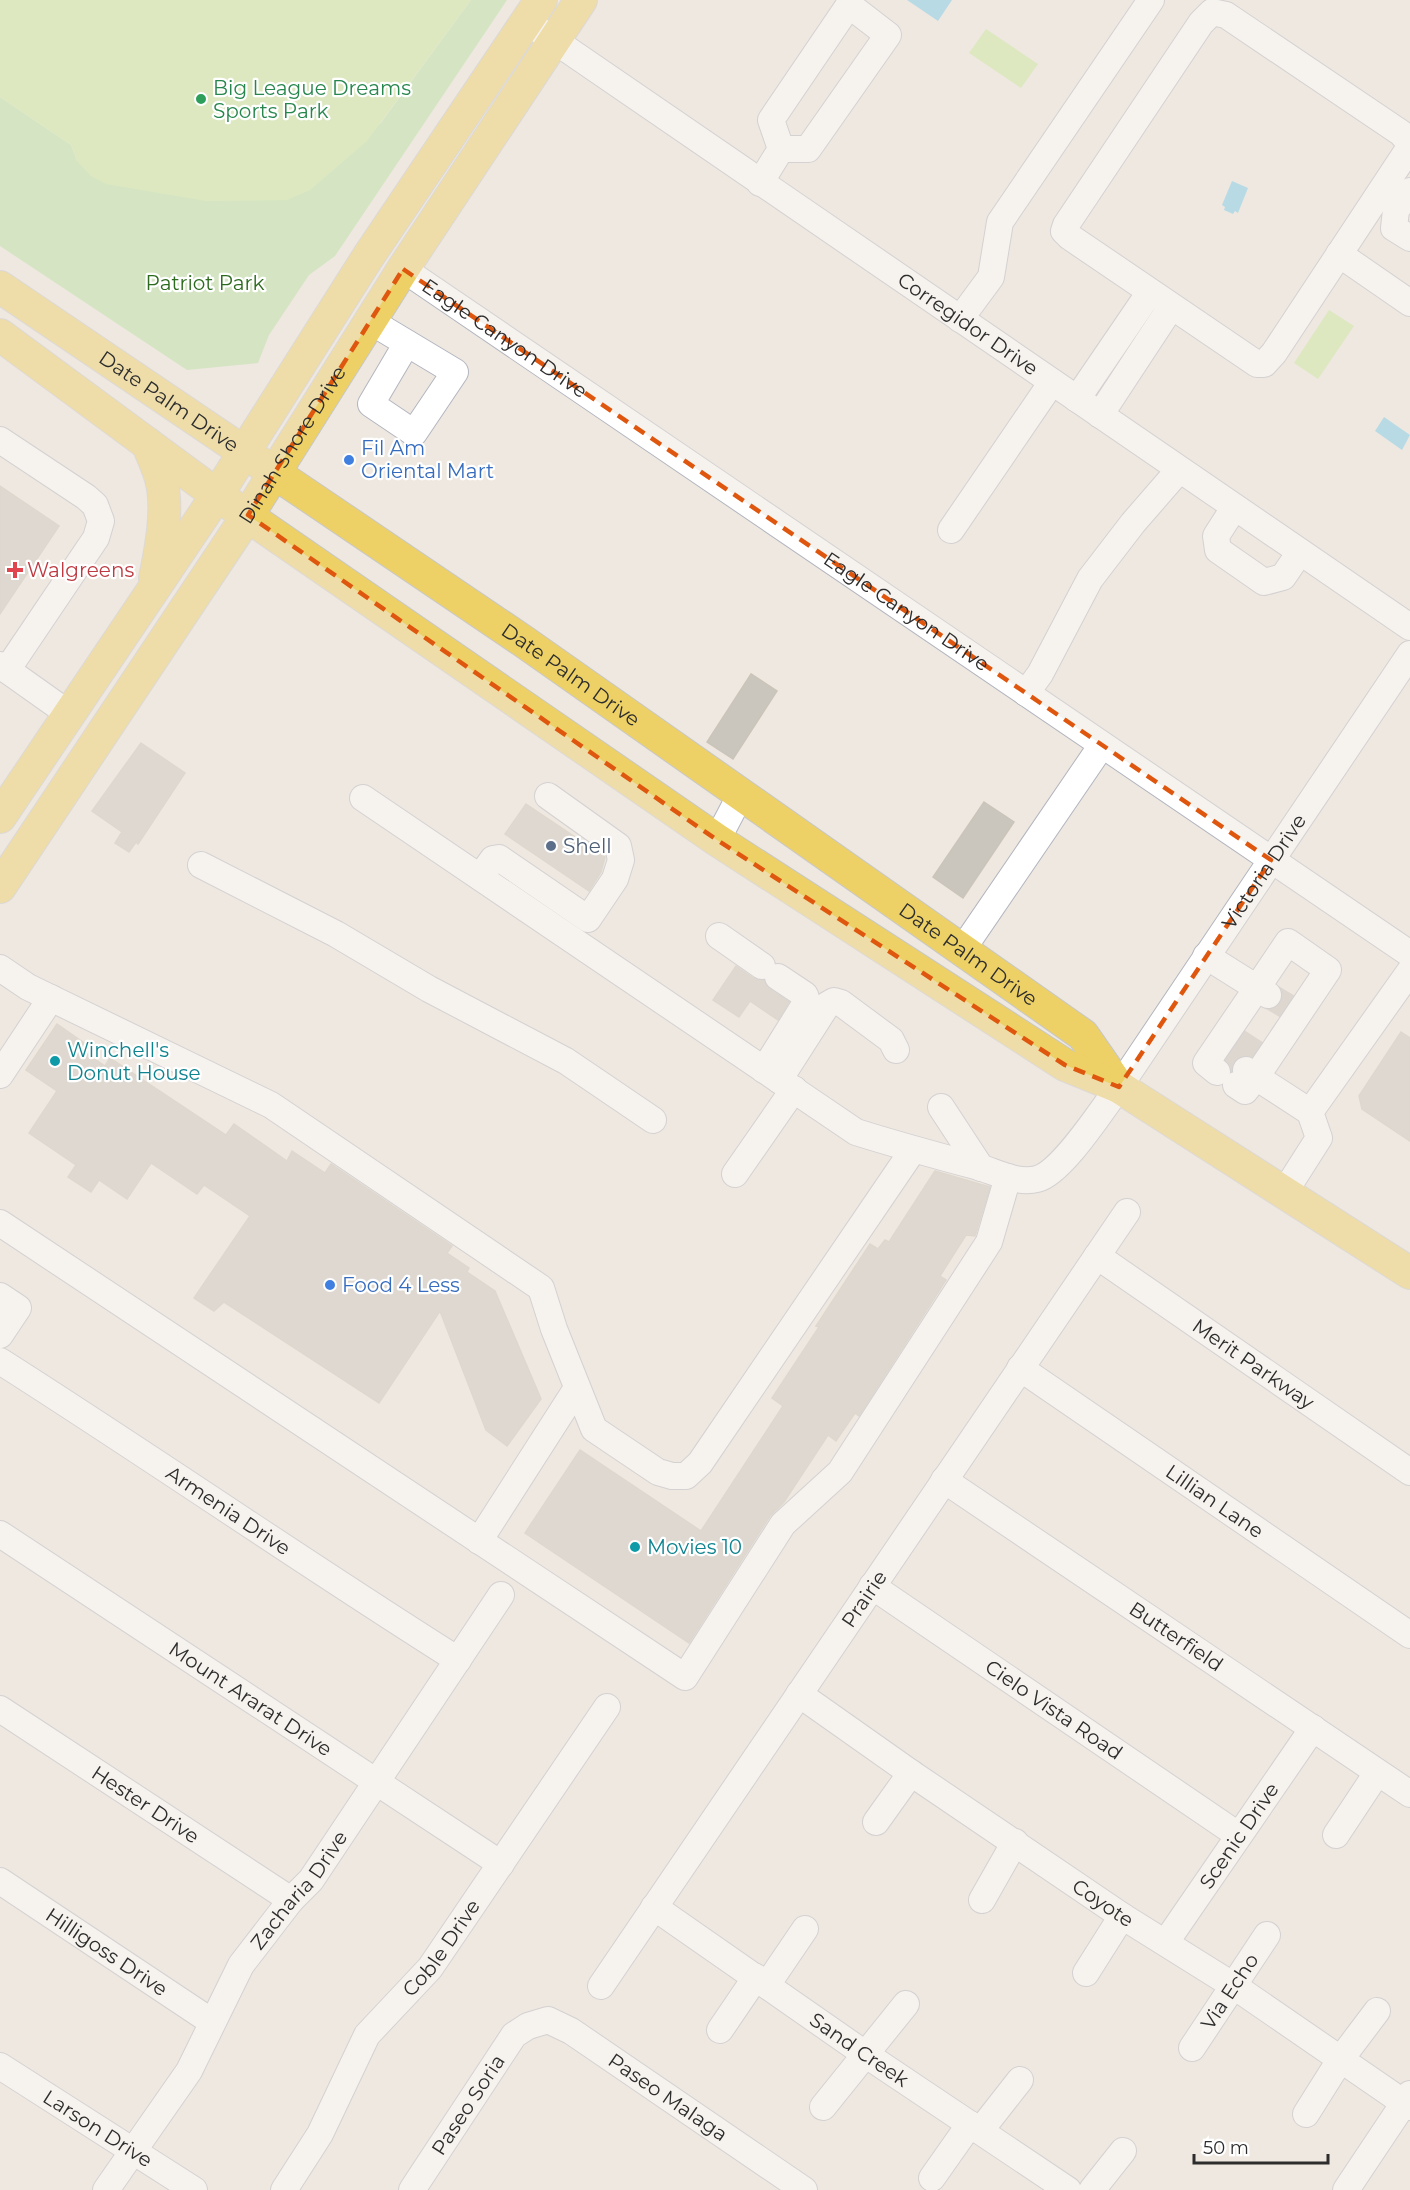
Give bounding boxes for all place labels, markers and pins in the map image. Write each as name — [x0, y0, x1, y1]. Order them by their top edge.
place label: Big League Dreams Sports Park — [213, 76, 411, 123]
marker: Big League Dreams Sports Park — [194, 92, 208, 106]
place label: Fil Am Oriental Mart — [361, 436, 494, 483]
marker: Fil Am Oriental Mart — [342, 453, 356, 467]
place label: Walgreens — [27, 558, 134, 582]
marker: Walgreens — [8, 563, 22, 577]
place label: Shell — [563, 834, 612, 858]
marker: Shell — [544, 839, 558, 853]
place label: Winchell's Donut House — [67, 1038, 200, 1085]
marker: Winchell's Donut House — [48, 1054, 62, 1068]
place label: Food 4 Less — [342, 1273, 460, 1297]
marker: Food 4 Less — [323, 1278, 337, 1292]
place label: Movies 10 — [647, 1535, 742, 1559]
marker: Movies 10 — [628, 1540, 642, 1554]

